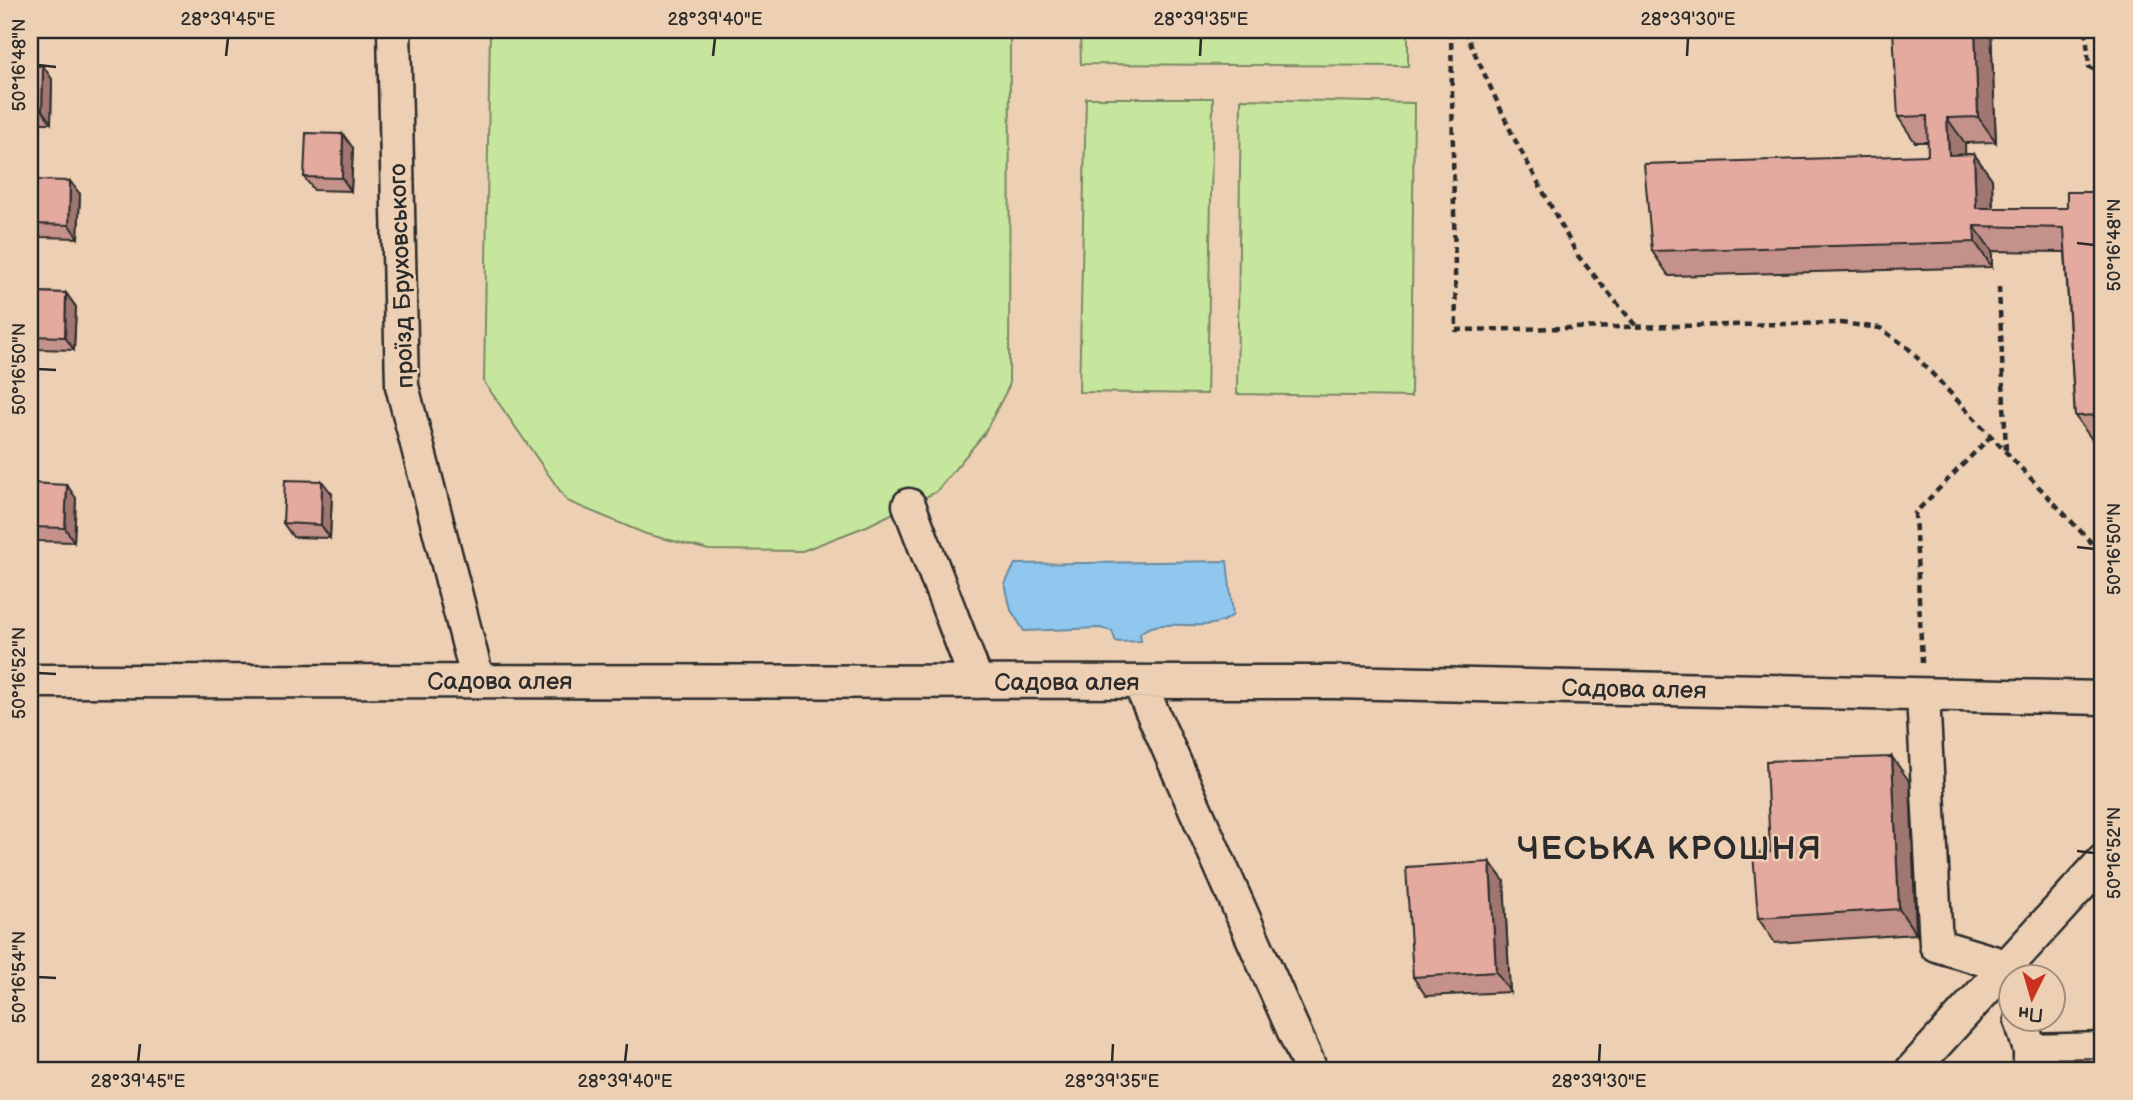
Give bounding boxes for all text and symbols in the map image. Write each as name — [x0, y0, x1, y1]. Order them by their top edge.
text: 28°39'45"E — [181, 9, 276, 30]
text: 28°39'40"E — [667, 9, 763, 30]
text: 28°39'35"E — [1154, 9, 1249, 30]
text: 28°39'30"E — [1640, 9, 1736, 30]
text: 50°16'48"N — [9, 19, 30, 111]
street label: проїзд Бруховського — [383, 163, 420, 389]
text: 50°16'48"N — [2104, 199, 2125, 291]
text: 50°16'50"N — [9, 323, 30, 415]
text: 50°16'50"N — [2104, 503, 2125, 595]
text: 50°16'52"N — [9, 627, 30, 719]
street label: Садова алея — [427, 667, 573, 696]
street label: Садова алея — [994, 668, 1140, 697]
street label: Садова алея — [1561, 674, 1707, 705]
text: 50°16'52"N — [2104, 807, 2125, 899]
district label: ЧЕСЬКА КРОШНЯ — [1517, 830, 1823, 869]
text: 50°16'54"N — [9, 931, 30, 1023]
north arrow — [1996, 964, 2066, 1034]
text: Пн — [2017, 1001, 2044, 1026]
text: 28°39'45"E — [91, 1071, 186, 1092]
text: 28°39'40"E — [577, 1071, 673, 1092]
text: 28°39'35"E — [1065, 1071, 1160, 1092]
text: 28°39'30"E — [1551, 1071, 1647, 1092]

